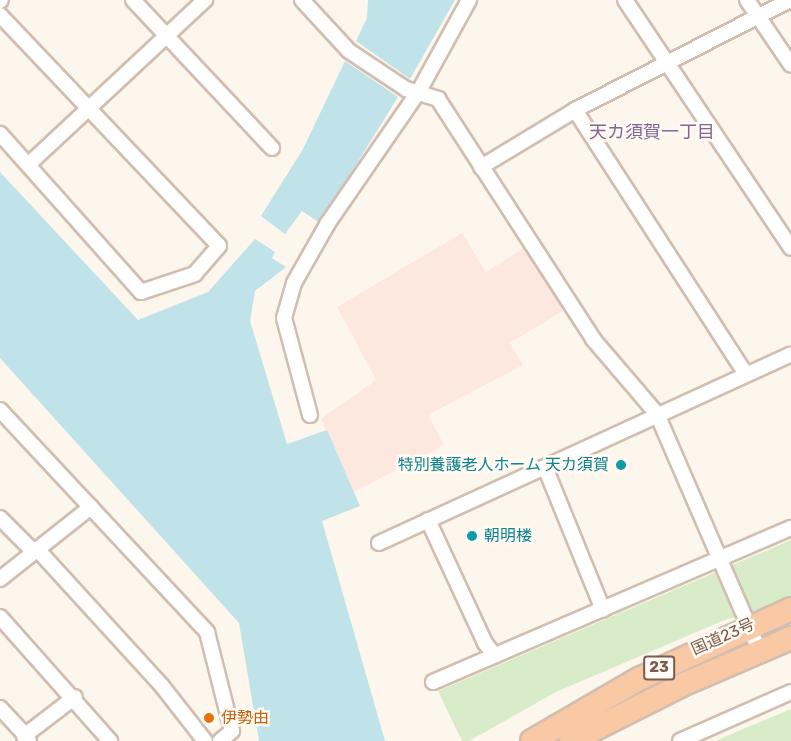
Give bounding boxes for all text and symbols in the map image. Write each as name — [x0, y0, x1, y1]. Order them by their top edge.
district label: 天カ須賀一丁目 — [589, 121, 715, 143]
place label: 特別養護老人ホーム 天カ須賀 — [397, 455, 609, 475]
marker: 特別養護老人ホーム 天カ須賀 — [614, 458, 628, 472]
place label: 朝明楼 — [484, 526, 532, 546]
marker: 朝明楼 — [465, 529, 479, 543]
street label: 国道23号 — [688, 615, 758, 659]
road number: 23 — [642, 656, 676, 680]
place label: 伊勢由 — [221, 708, 269, 728]
marker: 伊勢由 — [202, 711, 216, 725]

